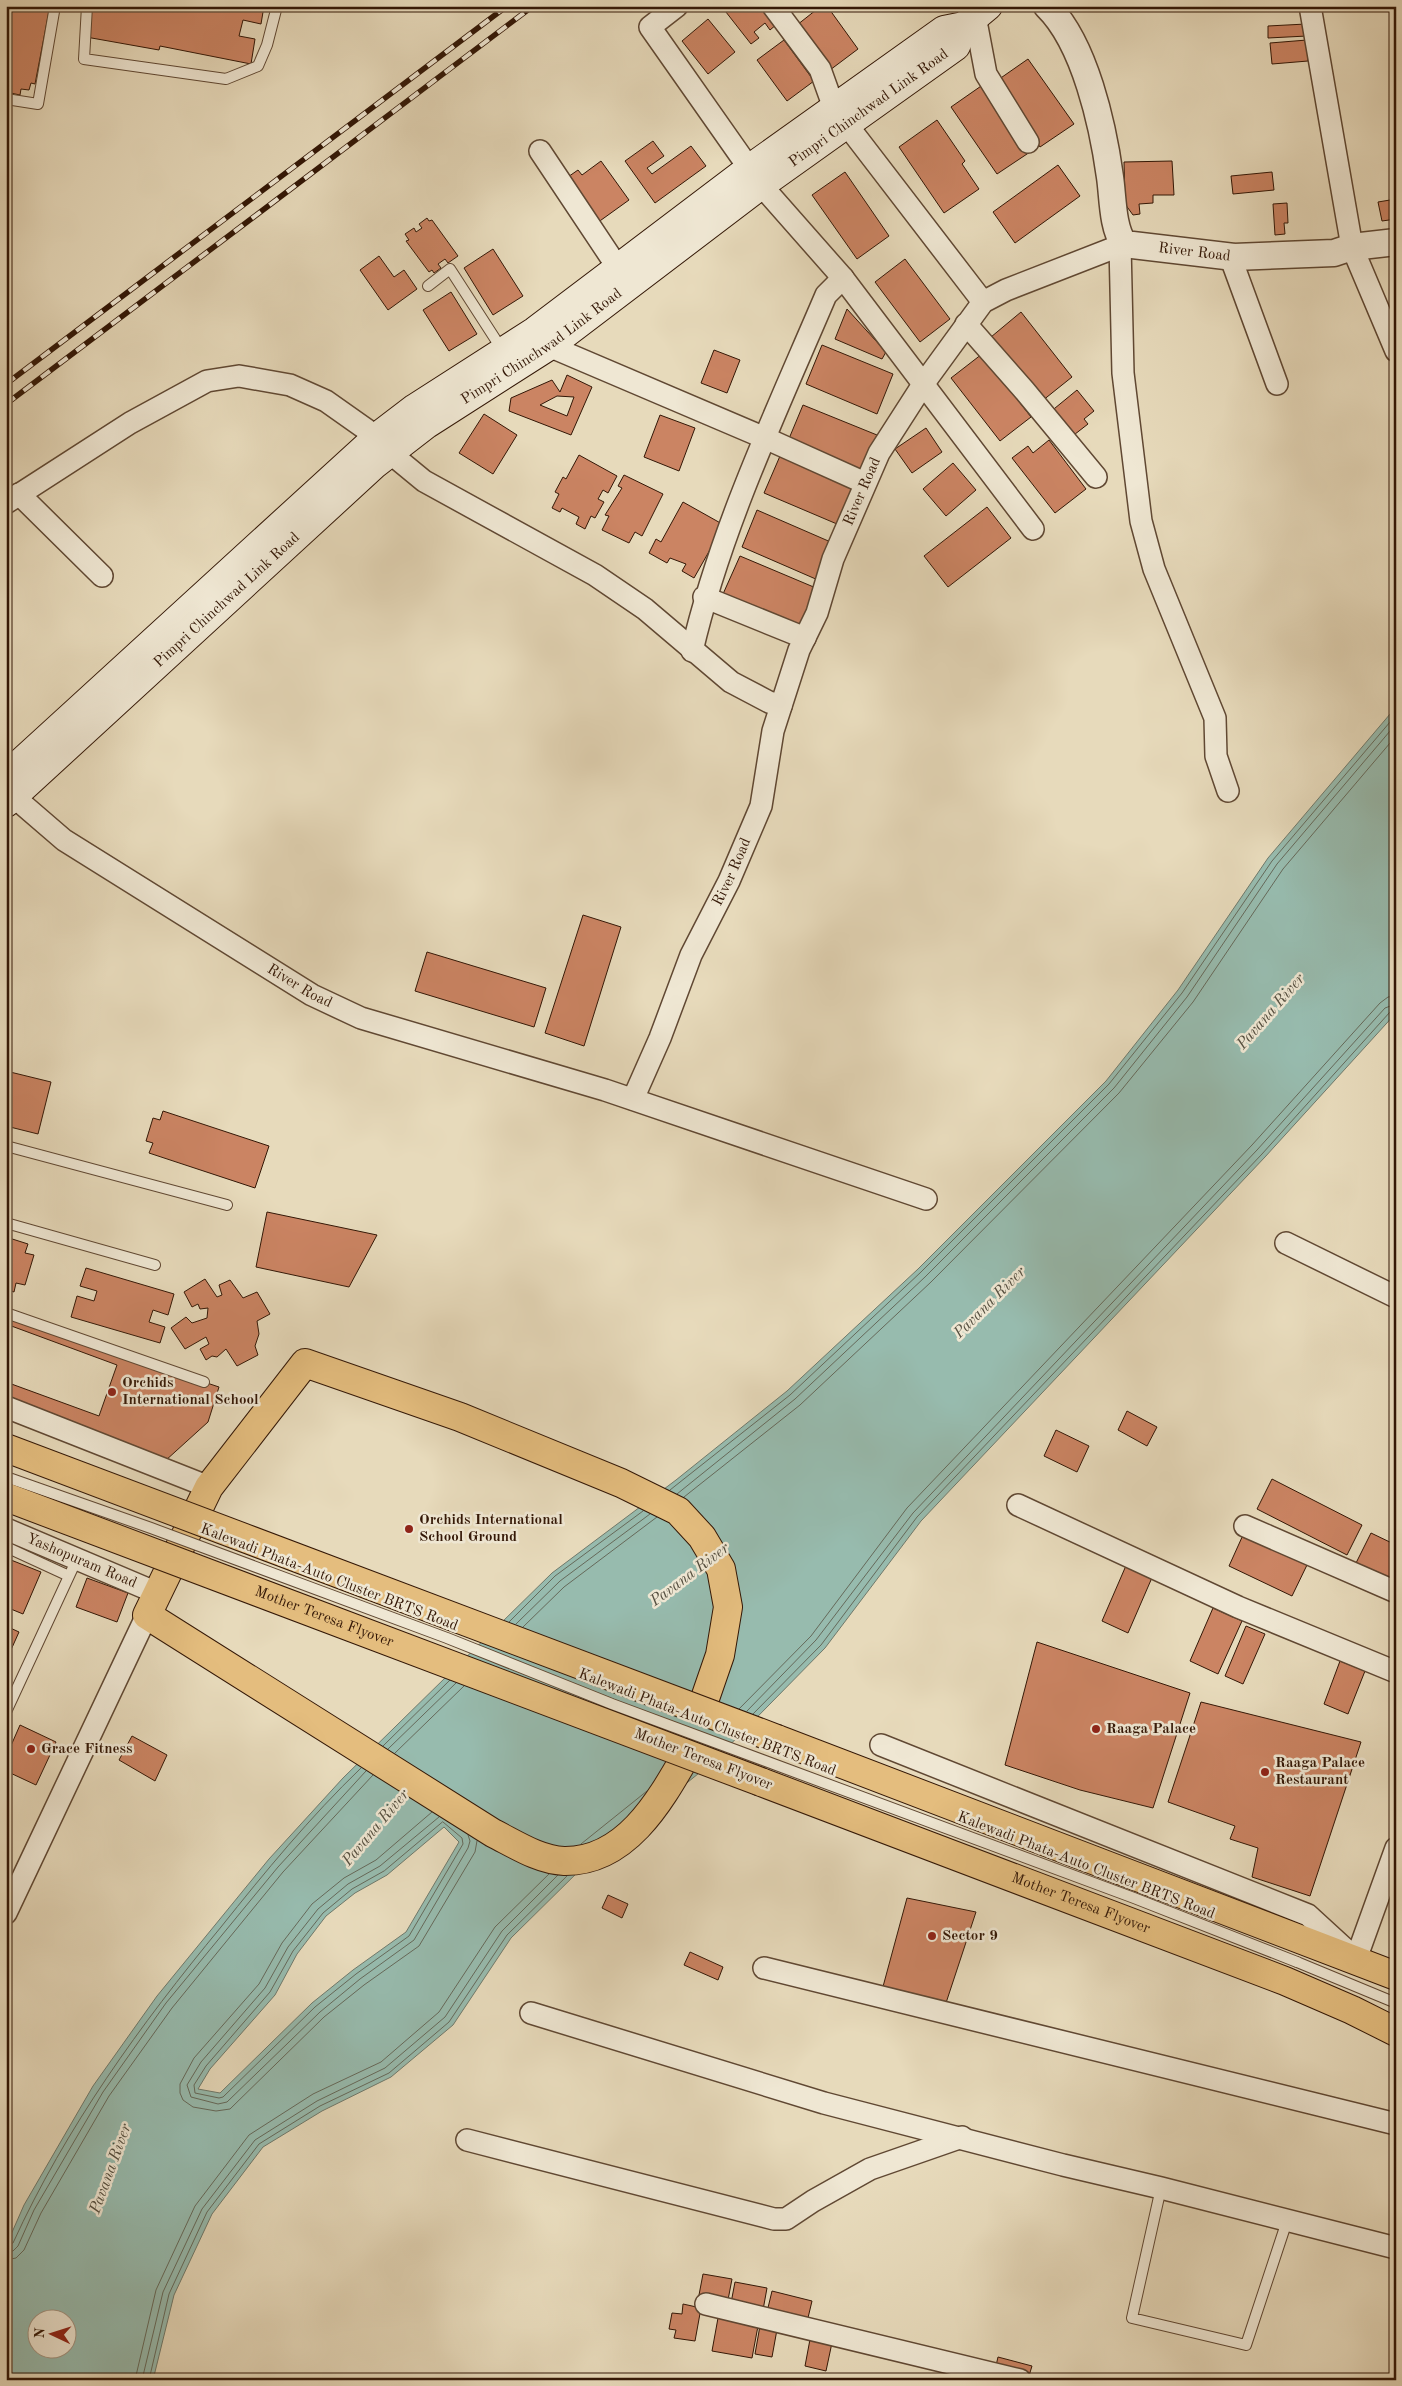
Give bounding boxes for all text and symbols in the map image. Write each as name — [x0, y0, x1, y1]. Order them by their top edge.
street label: Pimpri Chinchwad Link Road — [786, 46, 951, 170]
street label: River Road — [1157, 241, 1232, 264]
street label: Pimpri Chinchwad Link Road — [459, 286, 625, 407]
street label: River Road — [841, 455, 884, 528]
street label: Pimpri Chinchwad Link Road — [151, 530, 303, 670]
street label: River Road — [710, 836, 754, 908]
street label: River Road — [264, 961, 335, 1011]
water label: Pavana River — [1233, 970, 1309, 1054]
water label: Pavana River — [950, 1263, 1030, 1343]
place label: Orchids International School — [122, 1376, 259, 1408]
marker: Orchids International School — [106, 1386, 118, 1398]
place label: Orchids International School Ground — [419, 1513, 563, 1545]
street label: Kalewadi Phata-Auto Cluster BRTS Road — [198, 1522, 460, 1634]
marker: Orchids International School Ground — [403, 1523, 415, 1535]
street label: Yashopuram Road — [24, 1531, 139, 1591]
water label: Pavana River — [647, 1540, 733, 1610]
street label: Mother Teresa Flyover — [253, 1584, 396, 1650]
street label: Kalewadi Phata-Auto Cluster BRTS Road — [576, 1667, 838, 1779]
place label: Raaga Palace — [1106, 1722, 1196, 1737]
marker: Raaga Palace — [1090, 1723, 1102, 1735]
street label: Mother Teresa Flyover — [632, 1727, 774, 1793]
place label: Grace Fitness — [41, 1742, 133, 1757]
marker: Grace Fitness — [25, 1743, 37, 1755]
place label: Raaga Palace Restaurant — [1275, 1756, 1365, 1788]
marker: Raaga Palace Restaurant — [1259, 1766, 1271, 1778]
water label: Pavana River — [339, 1786, 413, 1870]
street label: Kalewadi Phata-Auto Cluster BRTS Road — [955, 1810, 1217, 1922]
street label: Mother Teresa Flyover — [1009, 1870, 1152, 1937]
place label: Sector 9 — [942, 1929, 998, 1944]
marker: Sector 9 — [926, 1930, 938, 1942]
water label: Pavana River — [87, 2121, 135, 2217]
north arrow — [28, 2308, 78, 2358]
text: N — [33, 2327, 47, 2339]

